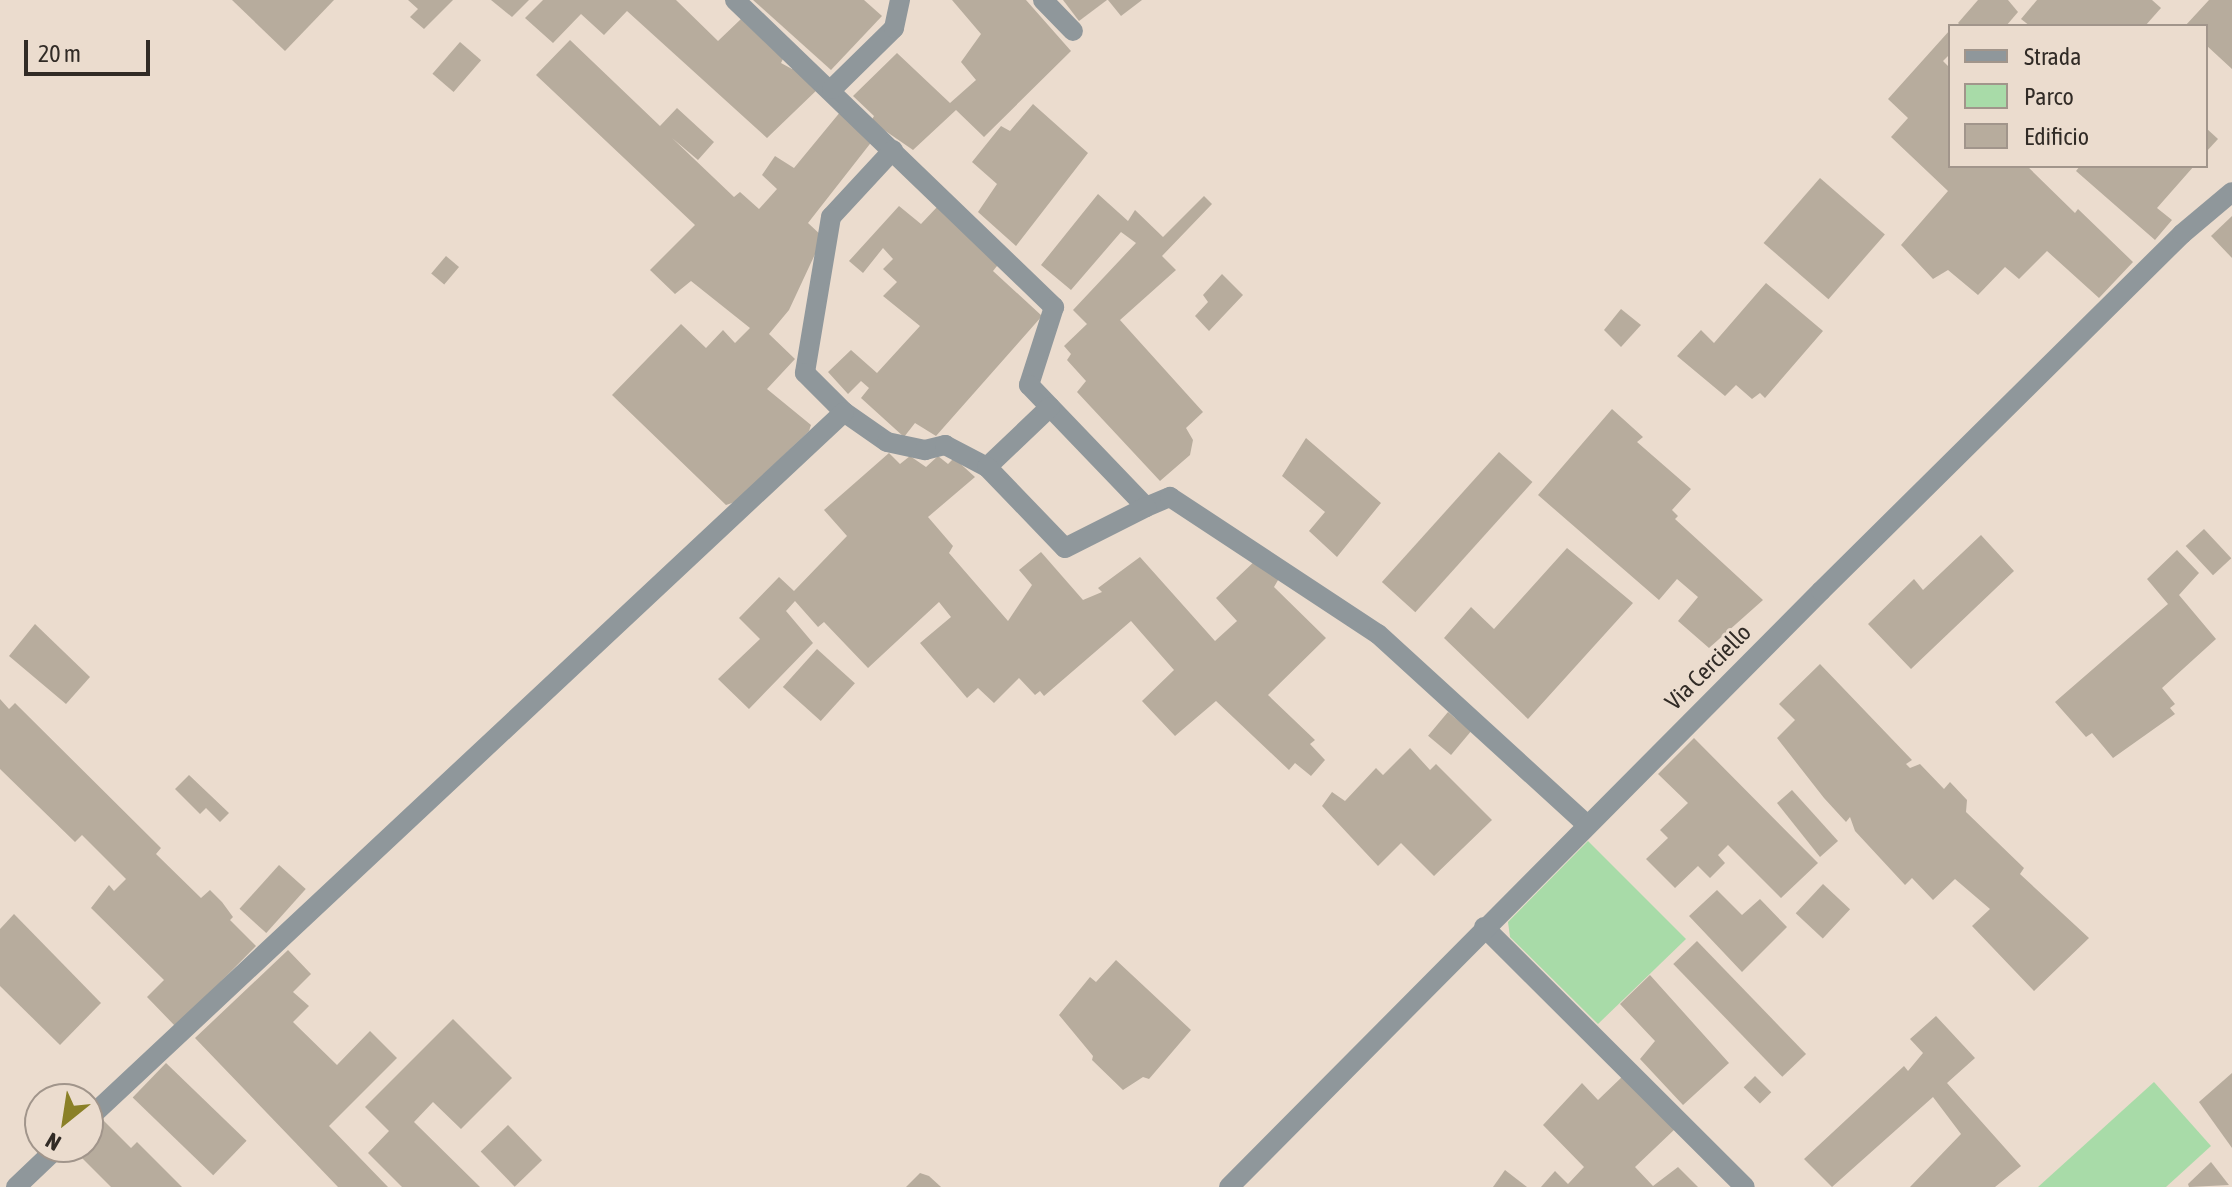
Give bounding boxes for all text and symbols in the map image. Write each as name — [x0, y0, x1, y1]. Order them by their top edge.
scale bar — [28, 24, 154, 74]
legend — [1948, 24, 2208, 168]
text: 20 m — [38, 40, 81, 67]
text: Strada — [2024, 43, 2081, 70]
text: Parco — [2024, 83, 2074, 110]
text: Edificio — [2024, 123, 2089, 150]
street label: Via Cerciello — [1659, 618, 1757, 716]
north arrow — [24, 1083, 104, 1163]
text: N — [41, 1128, 65, 1157]

